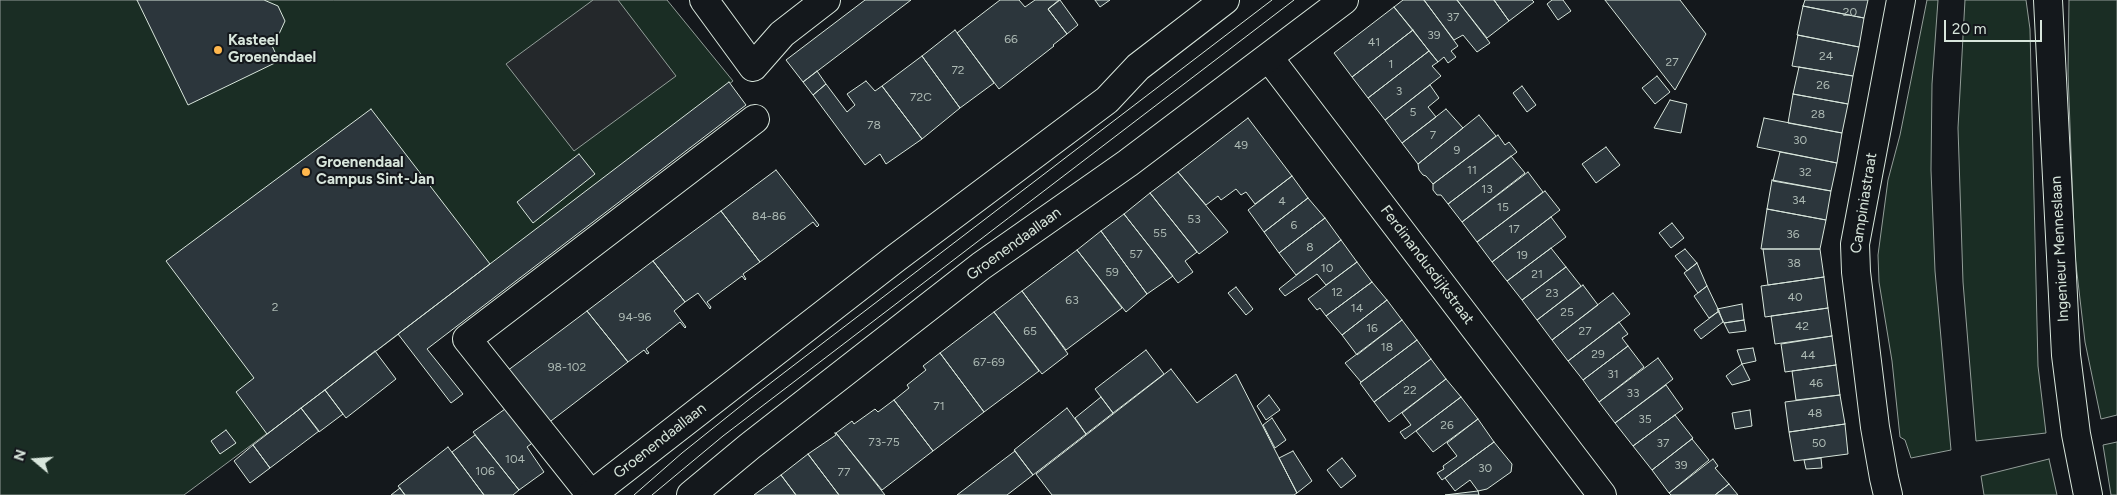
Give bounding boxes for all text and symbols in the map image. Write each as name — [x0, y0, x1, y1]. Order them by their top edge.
house number: 20 — [1843, 5, 1857, 19]
house number: 37 — [1447, 10, 1459, 24]
scale bar — [1947, 10, 2044, 42]
text: 20 m — [1952, 20, 1986, 38]
house number: 39 — [1427, 28, 1441, 42]
place label: Kasteel Groenendael — [228, 32, 316, 67]
house number: 66 — [1004, 32, 1018, 46]
house number: 41 — [1368, 35, 1380, 49]
marker: Kasteel Groenendael — [212, 44, 224, 56]
house number: 24 — [1819, 49, 1833, 63]
house number: 27 — [1665, 55, 1679, 69]
house number: 1 — [1389, 57, 1393, 71]
house number: 72 — [951, 63, 965, 77]
house number: 26 — [1816, 78, 1830, 92]
house number: 3 — [1396, 84, 1402, 98]
house number: 72C — [910, 90, 932, 104]
house number: 5 — [1410, 105, 1416, 119]
house number: 28 — [1811, 107, 1825, 121]
house number: 78 — [867, 118, 881, 132]
house number: 7 — [1430, 128, 1436, 142]
house number: 30 — [1793, 133, 1807, 147]
house number: 49 — [1234, 138, 1248, 152]
house number: 9 — [1454, 143, 1460, 157]
street label: Campiniastraat — [1847, 151, 1881, 255]
place label: Groenendaal Campus Sint-Jan — [316, 154, 435, 189]
house number: 11 — [1467, 163, 1477, 177]
house number: 32 — [1798, 165, 1812, 179]
marker: Groenendaal Campus Sint-Jan — [300, 166, 312, 178]
street label: Ingenieur Menneslaan — [2047, 175, 2073, 323]
house number: 13 — [1481, 182, 1493, 196]
house number: 34 — [1792, 193, 1806, 207]
house number: 4 — [1278, 194, 1286, 208]
house number: 15 — [1497, 200, 1509, 214]
street label: Ferdinandusdijkstraat — [1376, 202, 1478, 328]
street label: Groenendaallaan — [963, 204, 1065, 284]
house number: 84-86 — [752, 209, 786, 223]
house number: 53 — [1187, 212, 1201, 226]
house number: 6 — [1291, 218, 1297, 232]
house number: 17 — [1508, 222, 1520, 236]
house number: 55 — [1153, 226, 1167, 240]
house number: 36 — [1786, 227, 1800, 241]
house number: 8 — [1306, 240, 1314, 254]
house number: 57 — [1129, 247, 1143, 261]
house number: 19 — [1516, 248, 1528, 262]
house number: 38 — [1787, 256, 1801, 270]
house number: 10 — [1321, 261, 1333, 275]
house number: 59 — [1105, 265, 1119, 279]
house number: 21 — [1531, 267, 1543, 281]
house number: 12 — [1331, 285, 1343, 299]
house number: 23 — [1545, 286, 1559, 300]
house number: 40 — [1787, 290, 1803, 304]
house number: 63 — [1065, 293, 1079, 307]
house number: 2 — [272, 300, 278, 314]
house number: 14 — [1351, 301, 1363, 315]
house number: 25 — [1560, 305, 1574, 319]
house number: 94-96 — [619, 310, 651, 324]
house number: 42 — [1795, 319, 1809, 333]
house number: 16 — [1366, 321, 1378, 335]
house number: 65 — [1023, 324, 1037, 338]
house number: 27 — [1578, 324, 1592, 338]
house number: 18 — [1381, 340, 1393, 354]
house number: 29 — [1591, 347, 1605, 361]
house number: 44 — [1801, 348, 1815, 362]
house number: 67-69 — [973, 355, 1005, 369]
house number: 98-102 — [548, 360, 586, 374]
house number: 31 — [1607, 367, 1619, 381]
house number: 46 — [1809, 376, 1823, 390]
house number: 22 — [1403, 383, 1417, 397]
house number: 33 — [1626, 386, 1640, 400]
street label: Groenendaallaan — [610, 399, 710, 483]
house number: 71 — [933, 399, 945, 413]
house number: 48 — [1808, 406, 1822, 420]
house number: 35 — [1638, 412, 1652, 426]
house number: 26 — [1440, 418, 1454, 432]
north arrow — [10, 435, 60, 485]
house number: 73-75 — [868, 435, 900, 449]
house number: 37 — [1657, 436, 1669, 450]
house number: 50 — [1812, 436, 1826, 450]
text: N — [10, 447, 30, 463]
house number: 104 — [505, 452, 525, 466]
house number: 39 — [1674, 458, 1688, 472]
house number: 30 — [1478, 461, 1492, 475]
house number: 106 — [475, 464, 495, 478]
house number: 77 — [838, 465, 850, 479]

